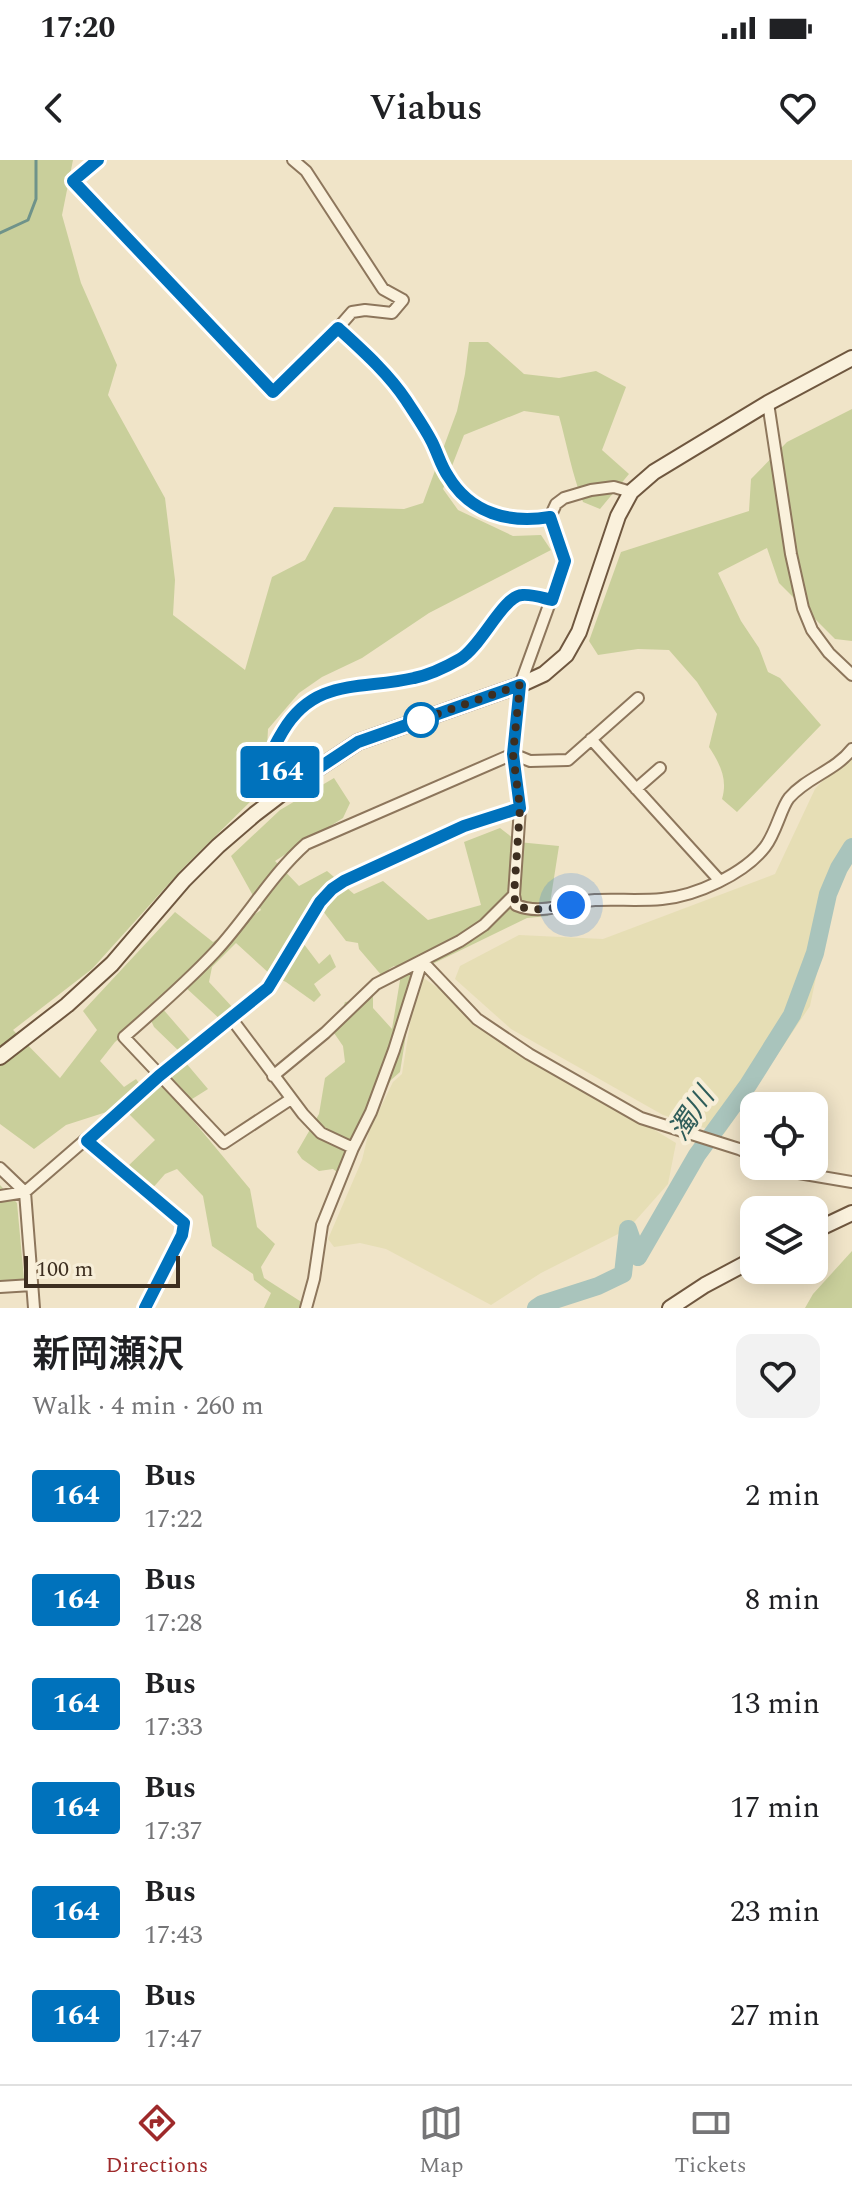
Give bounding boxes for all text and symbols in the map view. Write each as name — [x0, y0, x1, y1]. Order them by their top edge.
text: 17:20 — [40, 5, 115, 51]
text: Viabus — [369, 81, 483, 136]
icon: back — [32, 86, 76, 130]
icon: heart — [776, 86, 820, 130]
unlabelled marker — [404, 703, 438, 737]
line badge: 164 — [234, 746, 326, 798]
text: 164 — [256, 750, 304, 793]
your location — [551, 885, 591, 925]
water label: 濁川 — [659, 1076, 727, 1149]
map controls — [740, 1092, 828, 1284]
button: locate — [740, 1092, 828, 1180]
button: layers — [740, 1196, 828, 1284]
scale bar — [24, 1252, 180, 1288]
text: 100 m — [36, 1253, 93, 1286]
text: 新岡瀬沢 — [32, 1327, 184, 1385]
button: heart — [736, 1334, 820, 1418]
text: Walk · 4 min · 260 m — [32, 1386, 264, 1426]
text: Bus — [144, 1453, 196, 1499]
text: 2 min — [745, 1473, 820, 1519]
text: 164 — [52, 1474, 100, 1517]
text: 17:22 — [144, 1499, 203, 1539]
text: Bus — [144, 1557, 196, 1603]
text: 8 min — [745, 1577, 820, 1623]
text: 164 — [52, 1578, 100, 1621]
text: 17:28 — [144, 1603, 203, 1643]
text: Bus — [144, 1661, 196, 1707]
text: 13 min — [730, 1681, 820, 1727]
text: 164 — [52, 1682, 100, 1725]
text: 17:33 — [144, 1707, 203, 1747]
text: Bus — [144, 1765, 196, 1811]
text: 17 min — [730, 1785, 820, 1831]
text: 164 — [52, 1786, 100, 1829]
text: 17:37 — [144, 1811, 203, 1851]
text: Bus — [144, 1869, 196, 1915]
text: 23 min — [730, 1889, 820, 1935]
text: 164 — [52, 1890, 100, 1933]
text: 17:43 — [144, 1915, 203, 1955]
text: Bus — [144, 1973, 196, 2019]
text: 27 min — [730, 1993, 820, 2039]
text: 164 — [52, 1994, 100, 2037]
text: 17:47 — [144, 2019, 203, 2059]
tab: Directions — [105, 2101, 208, 2182]
tab: Map — [419, 2101, 464, 2182]
tab: Tickets — [674, 2101, 747, 2182]

